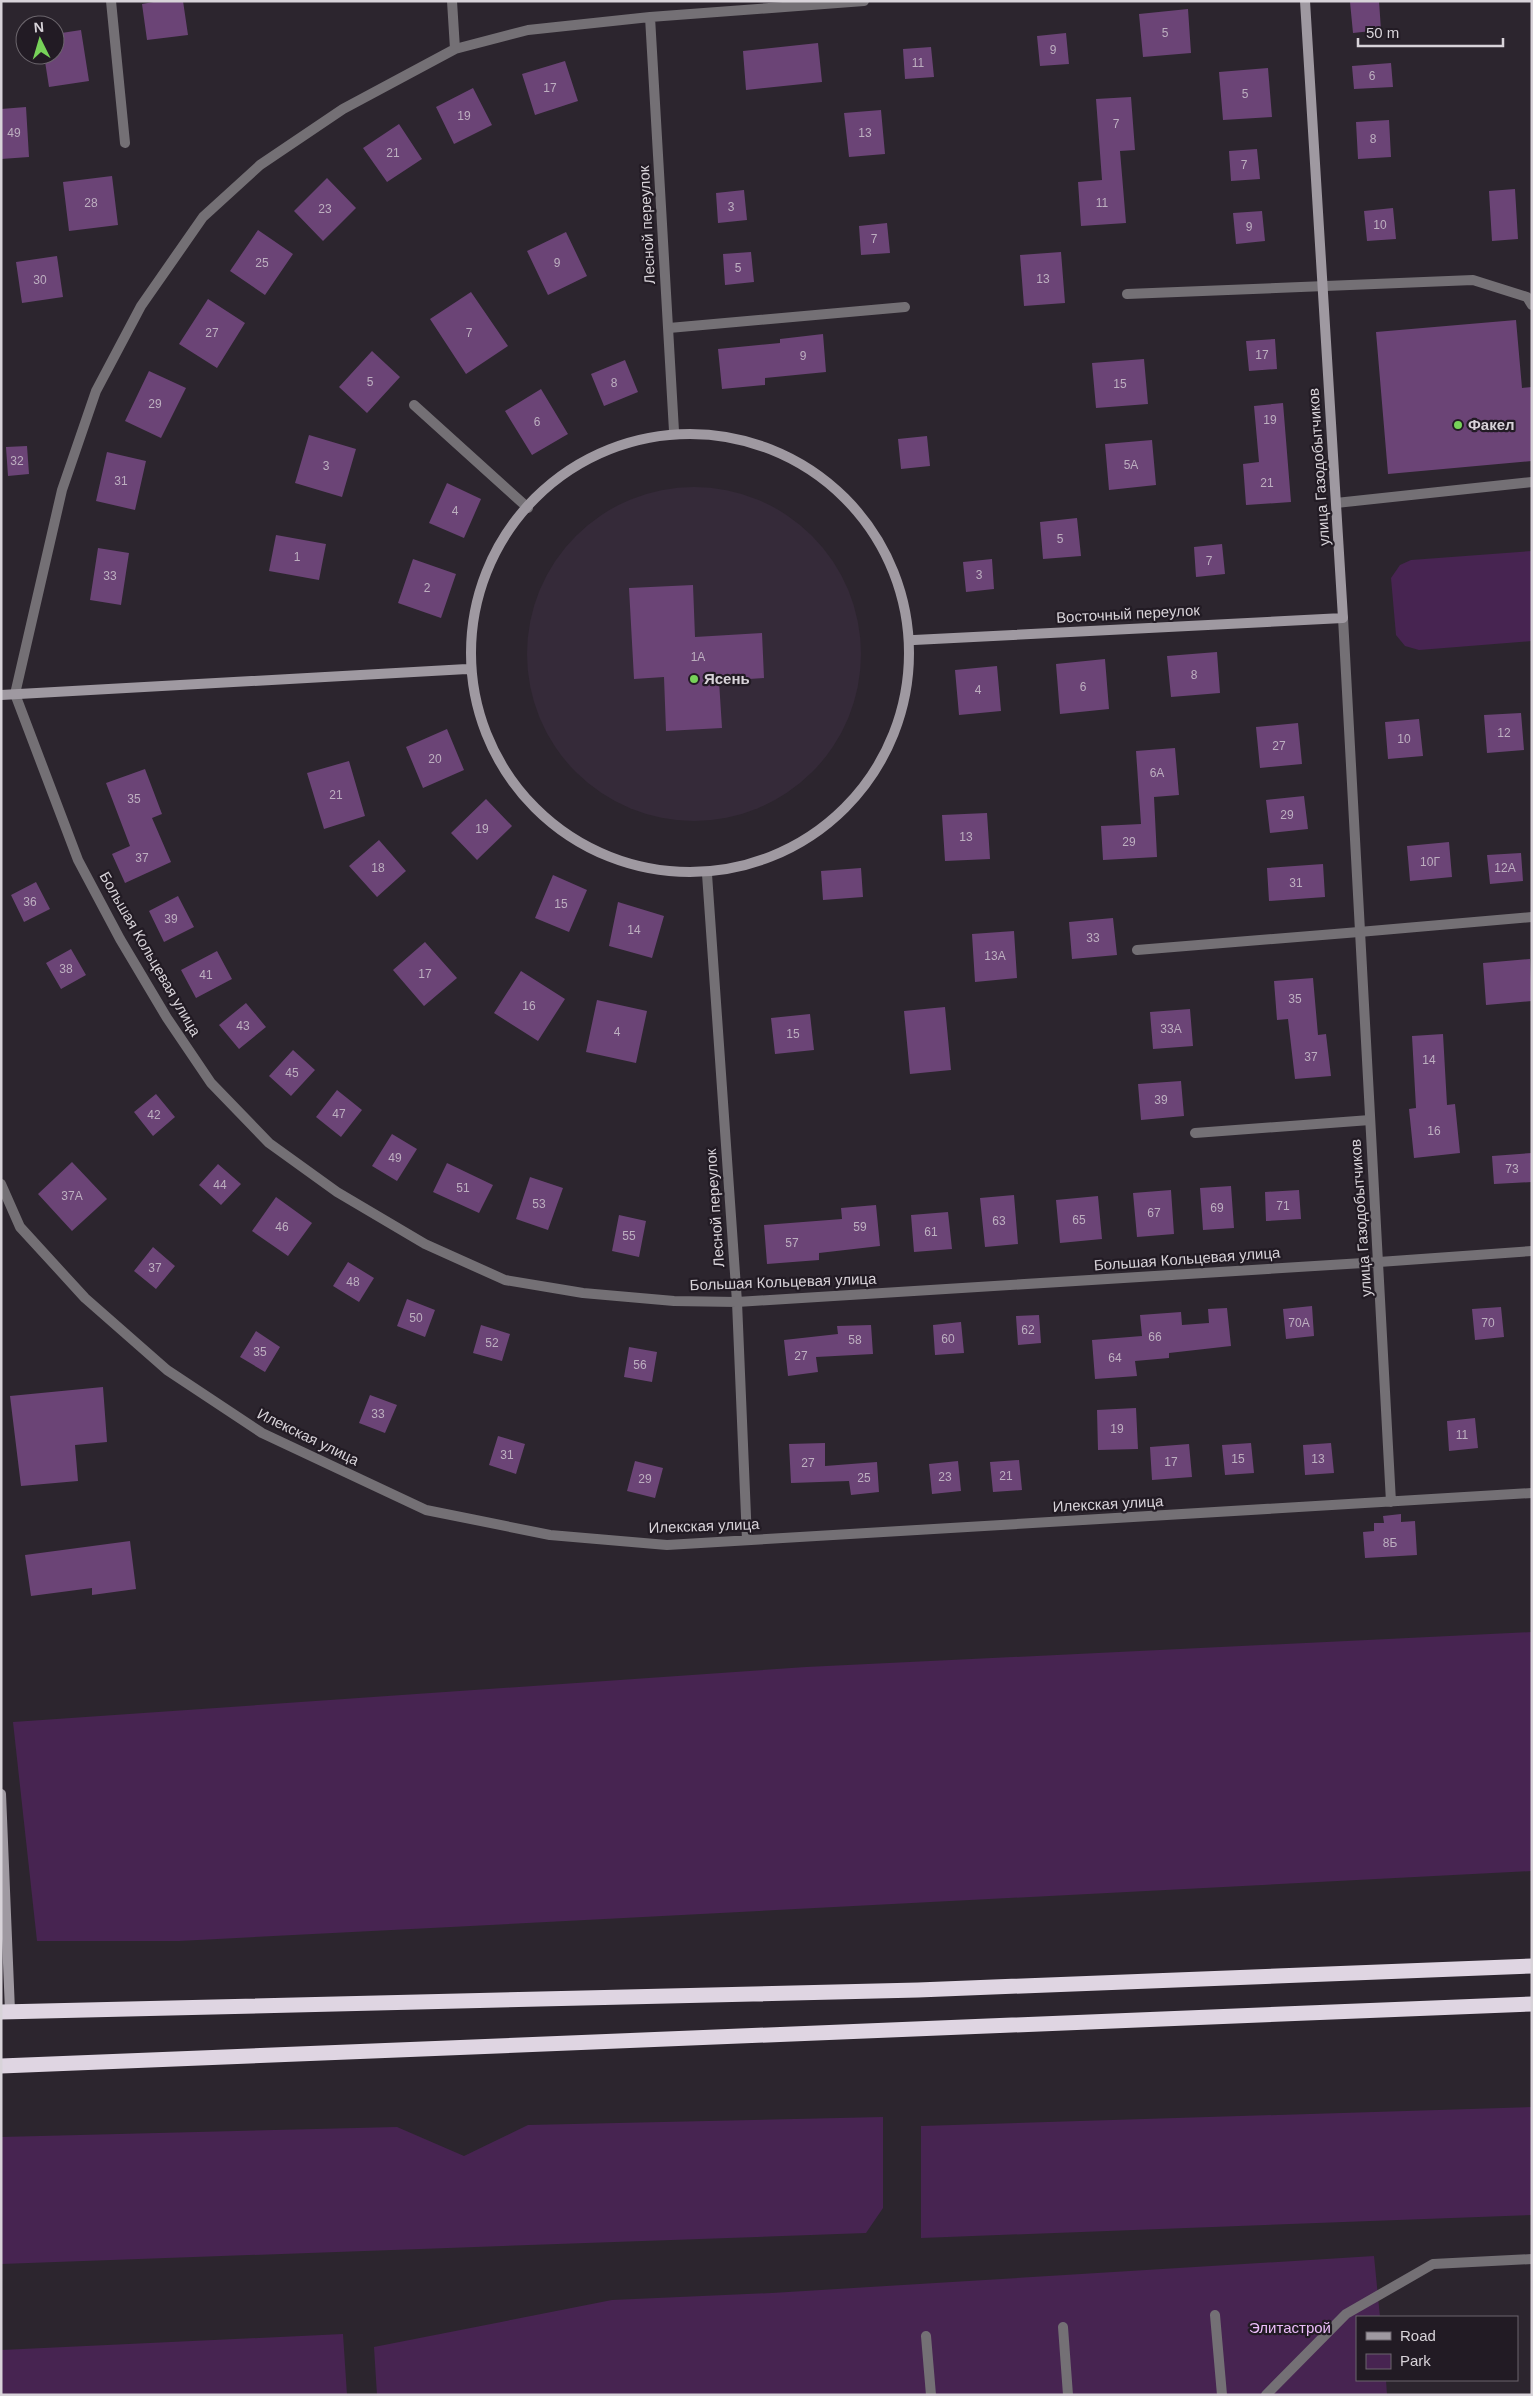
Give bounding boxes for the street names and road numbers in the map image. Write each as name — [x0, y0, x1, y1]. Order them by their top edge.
street label: Лесной переулок — [635, 165, 658, 285]
street label: улица Газодобытчиков — [1305, 388, 1332, 547]
street label: Восточный переулок — [1056, 601, 1201, 626]
street label: Большая Кольцевая улица — [96, 869, 205, 1039]
street label: улица Газодобытчиков — [1347, 1139, 1374, 1298]
street label: Лесной переулок — [702, 1148, 727, 1268]
street label: Большая Кольцевая улица — [1093, 1243, 1281, 1273]
street label: Большая Кольцевая улица — [689, 1270, 877, 1293]
street label: Илекская улица — [255, 1405, 362, 1469]
street label: Илекская улица — [1052, 1492, 1164, 1515]
street label: Илекская улица — [648, 1515, 760, 1536]

